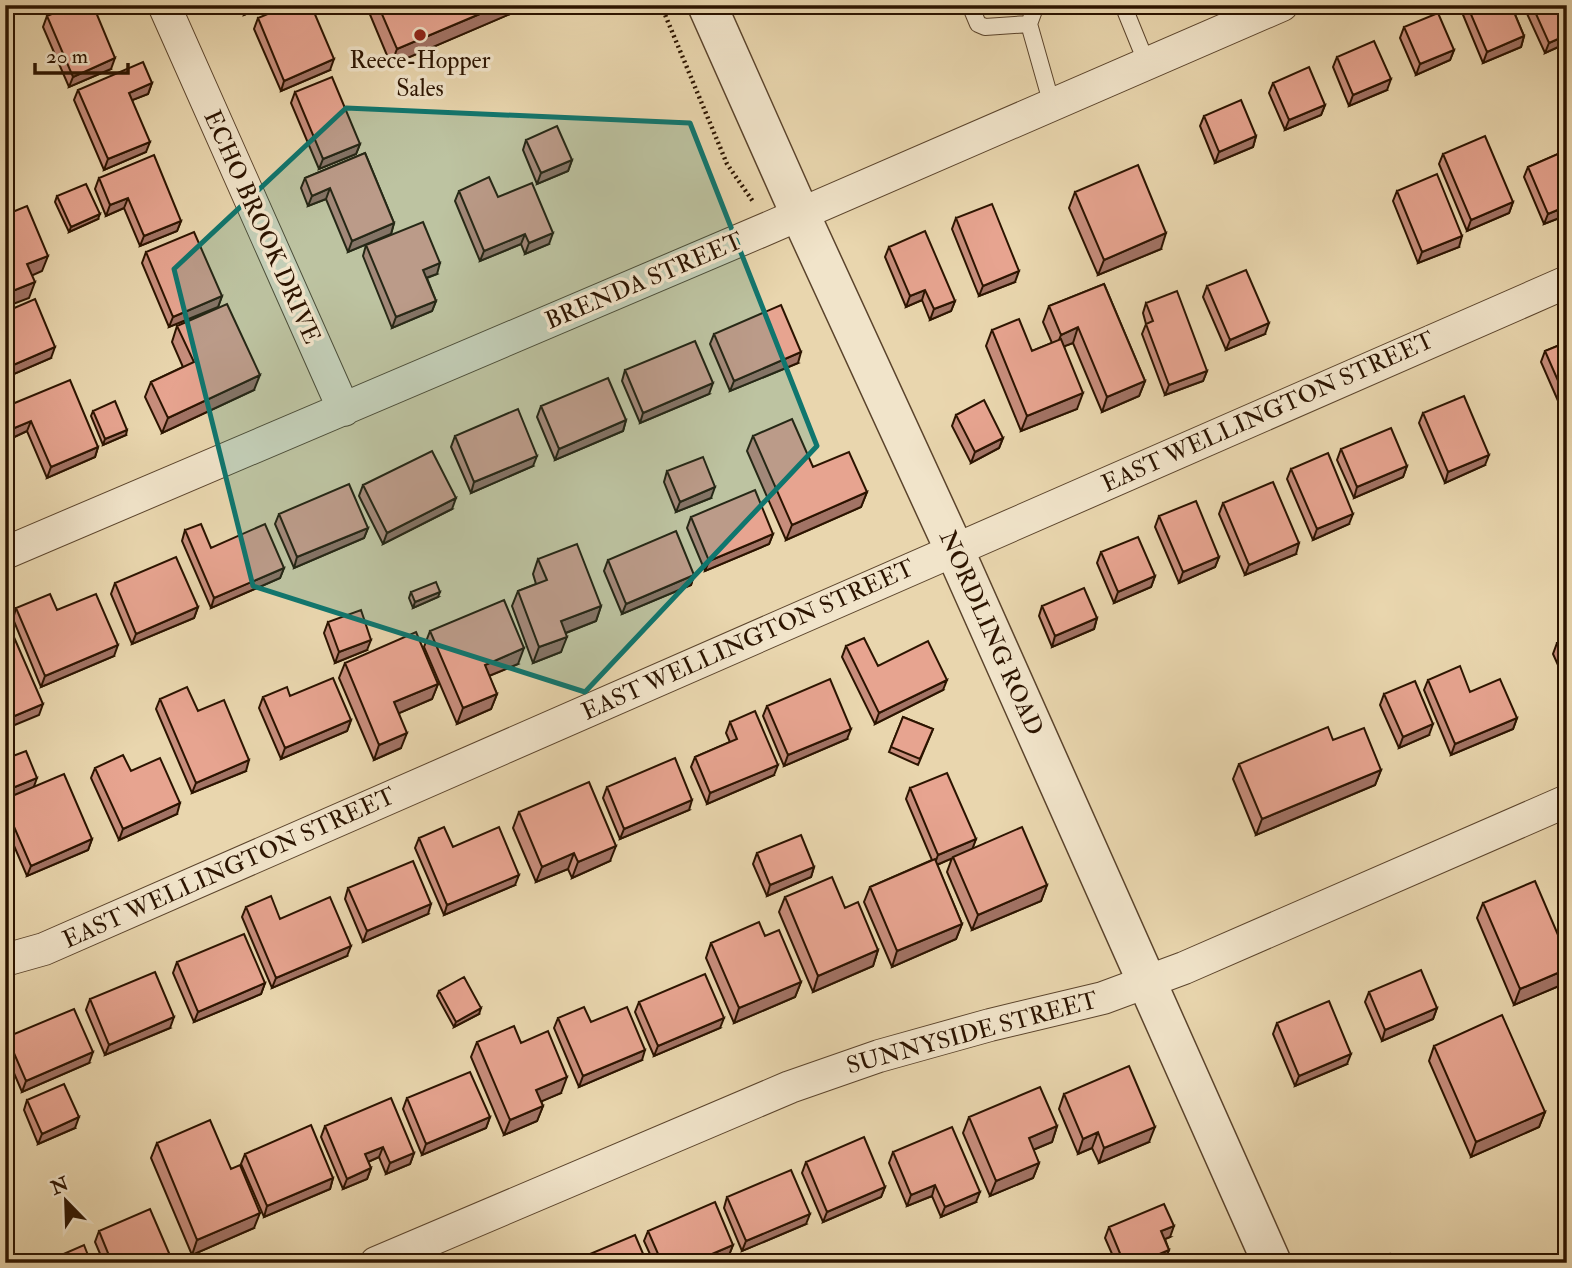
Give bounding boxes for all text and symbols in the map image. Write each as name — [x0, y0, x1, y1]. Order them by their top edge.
marker: Reece-Hopper Sales — [412, 27, 428, 43]
scale bar — [35, 32, 128, 76]
text: 20 m — [46, 43, 88, 70]
place label: Reece-Hopper Sales — [349, 45, 491, 104]
street label: ECHO BROOK DRIVE — [197, 105, 327, 349]
street label: BRENDA STREET — [540, 225, 748, 337]
street label: EAST WELLINGTON STREET — [1097, 324, 1439, 499]
street label: NORDLING ROAD — [932, 526, 1050, 740]
street label: EAST WELLINGTON STREET — [577, 552, 919, 727]
street label: EAST WELLINGTON STREET — [58, 780, 400, 955]
street label: SUNNYSIDE STREET — [843, 985, 1101, 1081]
north arrow — [32, 1166, 102, 1236]
text: N — [46, 1172, 73, 1201]

